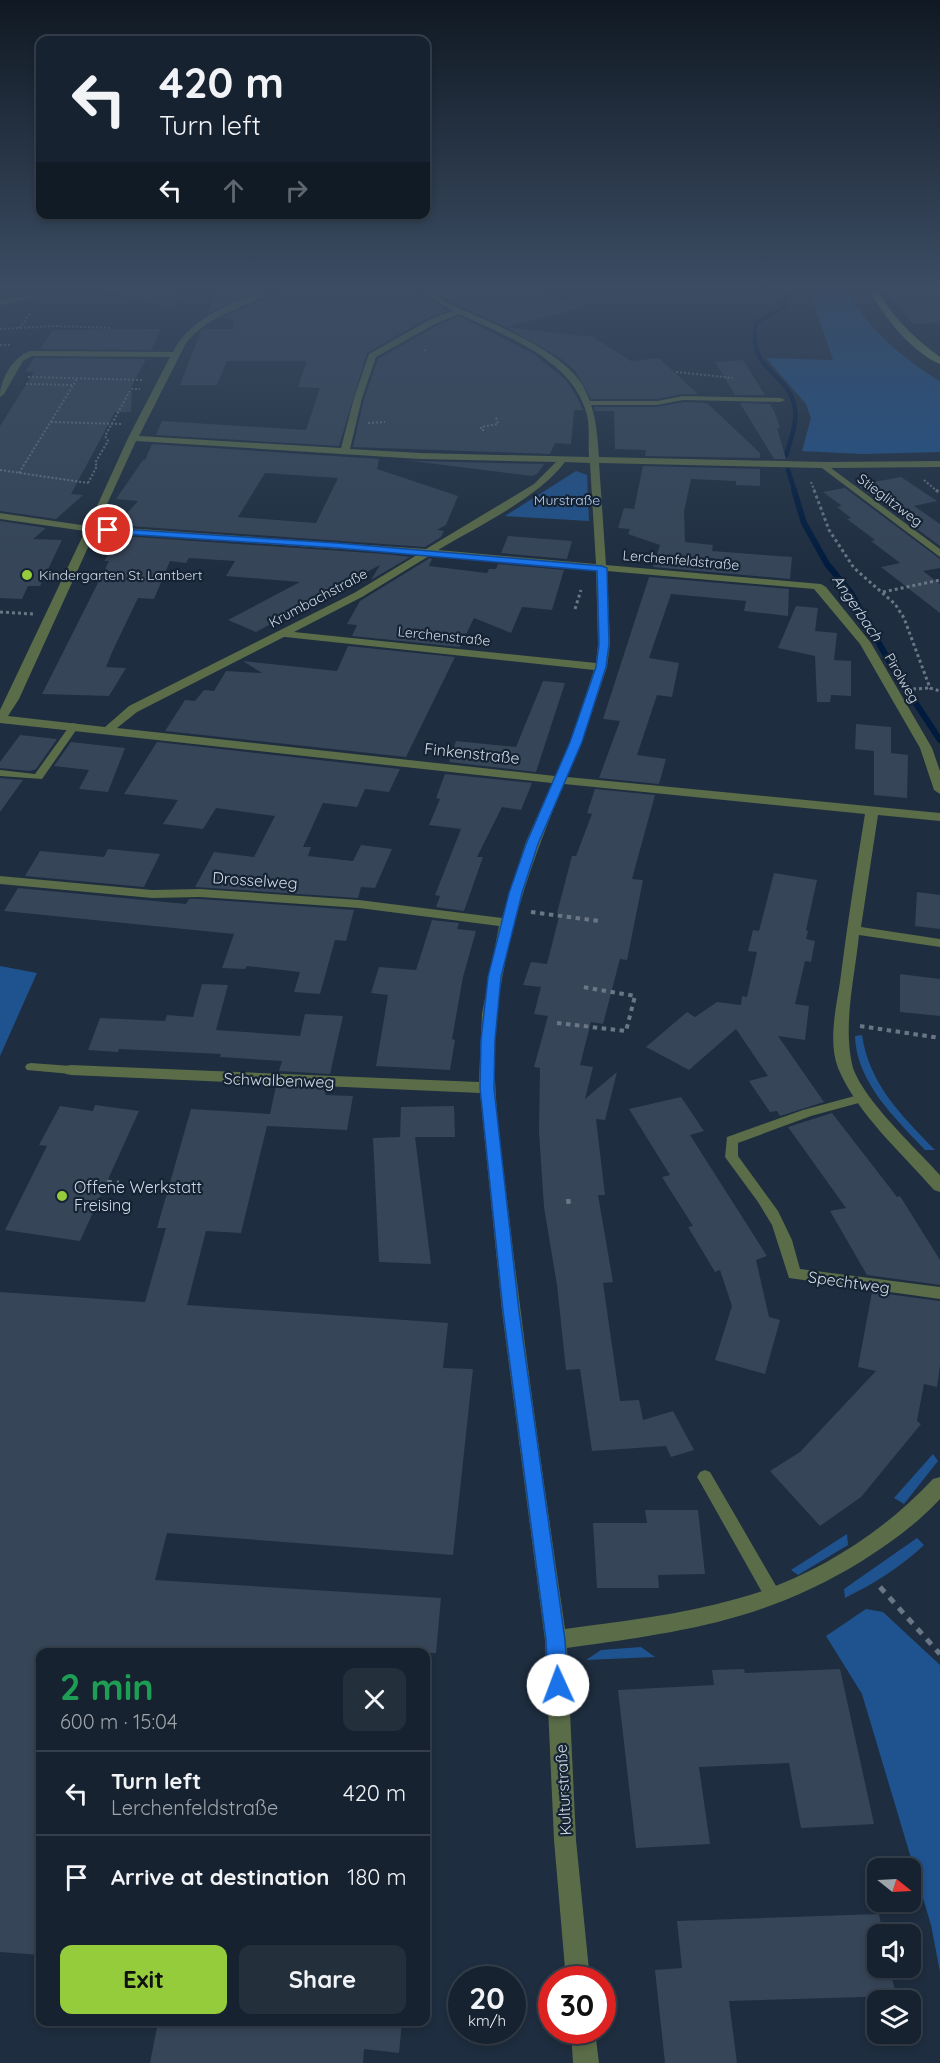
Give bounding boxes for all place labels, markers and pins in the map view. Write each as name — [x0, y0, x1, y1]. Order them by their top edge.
pin — [82, 504, 133, 555]
place label: Kindergarten St. Lantbert — [39, 566, 203, 584]
marker: Kindergarten St. Lantbert — [20, 568, 34, 582]
place label: Offene Werkstatt Freising — [74, 1177, 202, 1215]
marker: Offene Werkstatt Freising — [55, 1189, 69, 1203]

